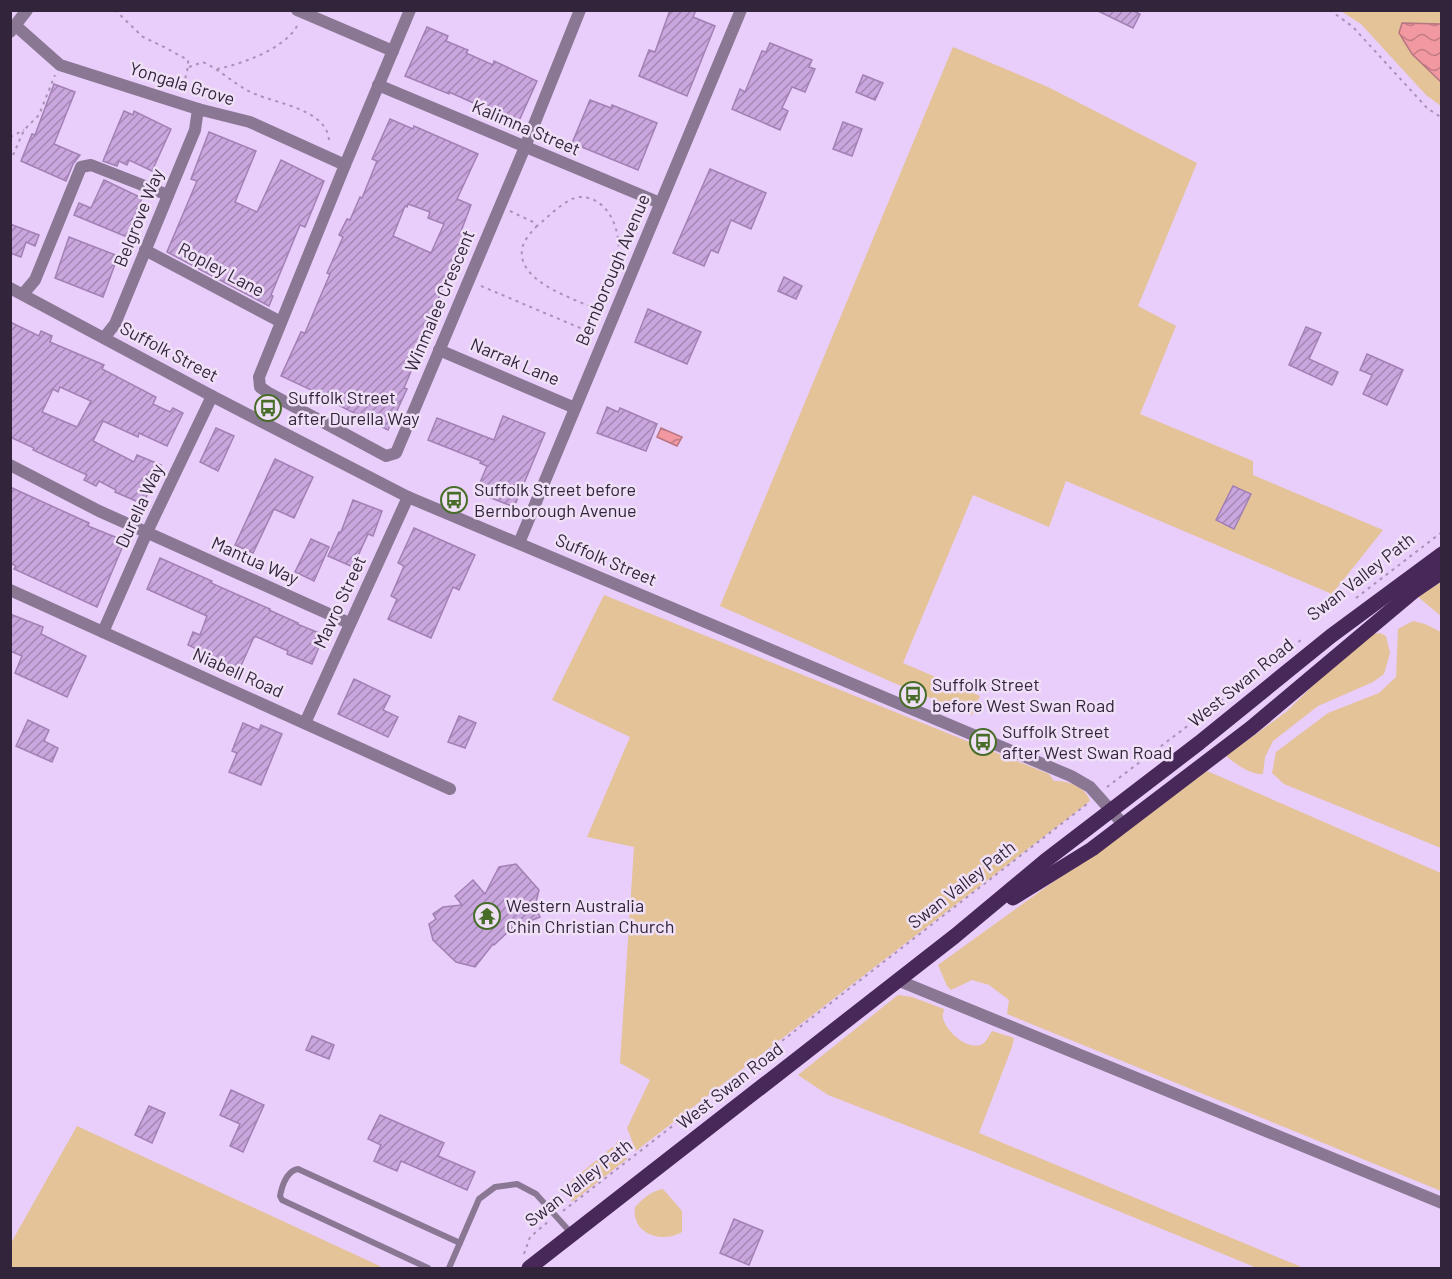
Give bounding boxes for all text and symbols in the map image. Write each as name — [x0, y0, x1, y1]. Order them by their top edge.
street label: Yongala Grove — [127, 57, 238, 110]
street label: Kalimna Street — [469, 94, 584, 160]
street label: Belgrove Way — [108, 165, 168, 270]
street label: Bernborough Avenue — [570, 190, 654, 349]
street label: Winmalee Crescent — [399, 226, 479, 375]
street label: Ropley Lane — [174, 237, 268, 301]
street label: Suffolk Street — [117, 316, 222, 386]
street label: Narrak Lane — [467, 332, 563, 390]
place label: Suffolk Street after Durella Way — [288, 386, 420, 429]
bus stop icon: Suffolk Street after Durella Way — [253, 393, 283, 423]
street label: Durella Way — [110, 460, 168, 551]
place label: Suffolk Street before Bernborough Avenue — [474, 478, 637, 521]
bus stop icon: Suffolk Street before Bernborough Avenue — [439, 485, 469, 515]
street label: Swan Valley Path — [1302, 527, 1418, 625]
street label: Suffolk Street — [552, 528, 660, 590]
street label: Mantua Way — [208, 531, 302, 589]
street label: Mavro Street — [308, 552, 370, 651]
street label: West Swan Road — [1183, 633, 1297, 731]
street label: Niabell Road — [190, 642, 287, 702]
place label: Suffolk Street before West Swan Road — [932, 673, 1115, 716]
bus stop icon: Suffolk Street before West Swan Road — [898, 680, 928, 710]
place label: Suffolk Street after West Swan Road — [1002, 720, 1172, 763]
bus stop icon: Suffolk Street after West Swan Road — [968, 727, 998, 757]
street label: Swan Valley Path — [903, 835, 1019, 933]
place label: Western Australia Chin Christian Church — [506, 894, 674, 937]
temple icon: Western Australia Chin Christian Church — [472, 901, 502, 931]
street label: West Swan Road — [672, 1037, 787, 1134]
street label: Swan Valley Path — [520, 1133, 636, 1231]

